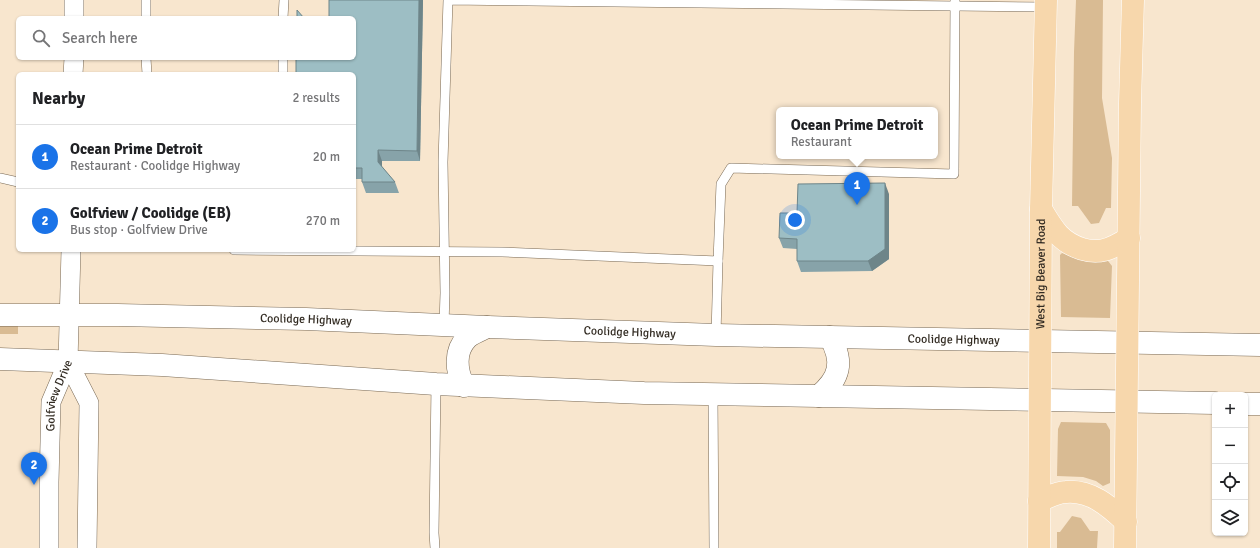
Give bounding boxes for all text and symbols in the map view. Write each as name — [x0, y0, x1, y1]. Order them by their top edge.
search box — [16, 16, 356, 60]
icon: search — [30, 27, 52, 49]
text: Search here — [62, 29, 138, 47]
text: Nearby — [32, 88, 85, 109]
text: 2 results — [292, 90, 340, 106]
popup — [776, 107, 938, 159]
text: Ocean Prime Detroit — [791, 116, 923, 134]
text: Restaurant — [791, 134, 852, 150]
text: Ocean Prime Detroit — [70, 140, 203, 158]
text: 1 — [41, 149, 49, 165]
text: 20 m — [313, 149, 340, 165]
text: Restaurant · Coolidge Highway — [70, 158, 240, 174]
pin: 1 — [844, 172, 870, 205]
text: Golfview / Coolidge (EB) — [70, 204, 231, 222]
your location — [785, 210, 805, 230]
text: 2 — [41, 213, 49, 229]
text: 270 m — [306, 213, 340, 229]
street label: West Big Beaver Road — [1033, 219, 1048, 329]
text: Bus stop · Golfview Drive — [70, 222, 208, 238]
street label: Coolidge Highway — [260, 311, 353, 329]
street label: Coolidge Highway — [583, 323, 676, 341]
street label: Coolidge Highway — [907, 331, 1000, 348]
street label: Golfview Drive — [43, 357, 76, 431]
map controls — [1212, 392, 1248, 536]
button: + — [1212, 392, 1248, 428]
button: − — [1212, 428, 1248, 464]
pin: 2 — [21, 452, 47, 485]
button: locate — [1212, 464, 1248, 500]
button: layers — [1212, 500, 1248, 536]

